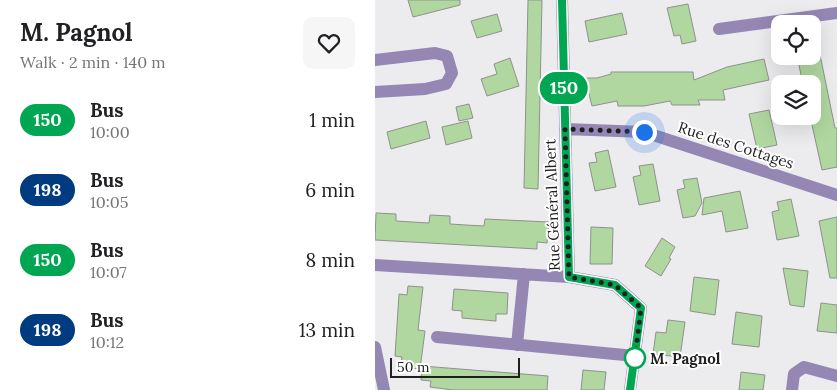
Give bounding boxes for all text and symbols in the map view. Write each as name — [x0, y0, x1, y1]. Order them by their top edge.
map controls — [771, 15, 821, 125]
button: locate — [771, 15, 821, 65]
text: M. Pagnol — [20, 17, 133, 48]
button: heart — [303, 17, 355, 69]
text: Walk · 2 min · 140 m — [20, 52, 166, 72]
line badge: 150 — [535, 72, 593, 104]
button: layers — [771, 75, 821, 125]
text: 150 — [550, 76, 578, 99]
text: Bus — [90, 98, 123, 122]
text: 150 — [33, 108, 62, 131]
text: 1 min — [309, 108, 355, 132]
street label: Rue des Cottages — [676, 117, 796, 173]
your location — [632, 120, 657, 145]
text: 10:00 — [90, 122, 130, 142]
street label: Rue Général Albert — [540, 138, 564, 271]
text: Bus — [90, 168, 123, 192]
text: 198 — [34, 178, 61, 201]
text: 6 min — [305, 178, 355, 202]
text: 10:05 — [90, 192, 128, 212]
text: Bus — [90, 238, 123, 262]
text: 150 — [33, 248, 62, 271]
text: 8 min — [305, 248, 355, 272]
text: 10:07 — [90, 262, 127, 282]
text: Bus — [90, 308, 123, 332]
text: 198 — [34, 318, 61, 341]
text: 13 min — [299, 318, 355, 342]
text: 10:12 — [90, 332, 124, 352]
marker: M. Pagnol — [624, 347, 646, 369]
place label: M. Pagnol — [650, 349, 721, 368]
scale bar — [390, 355, 520, 378]
text: 50 m — [397, 358, 430, 376]

